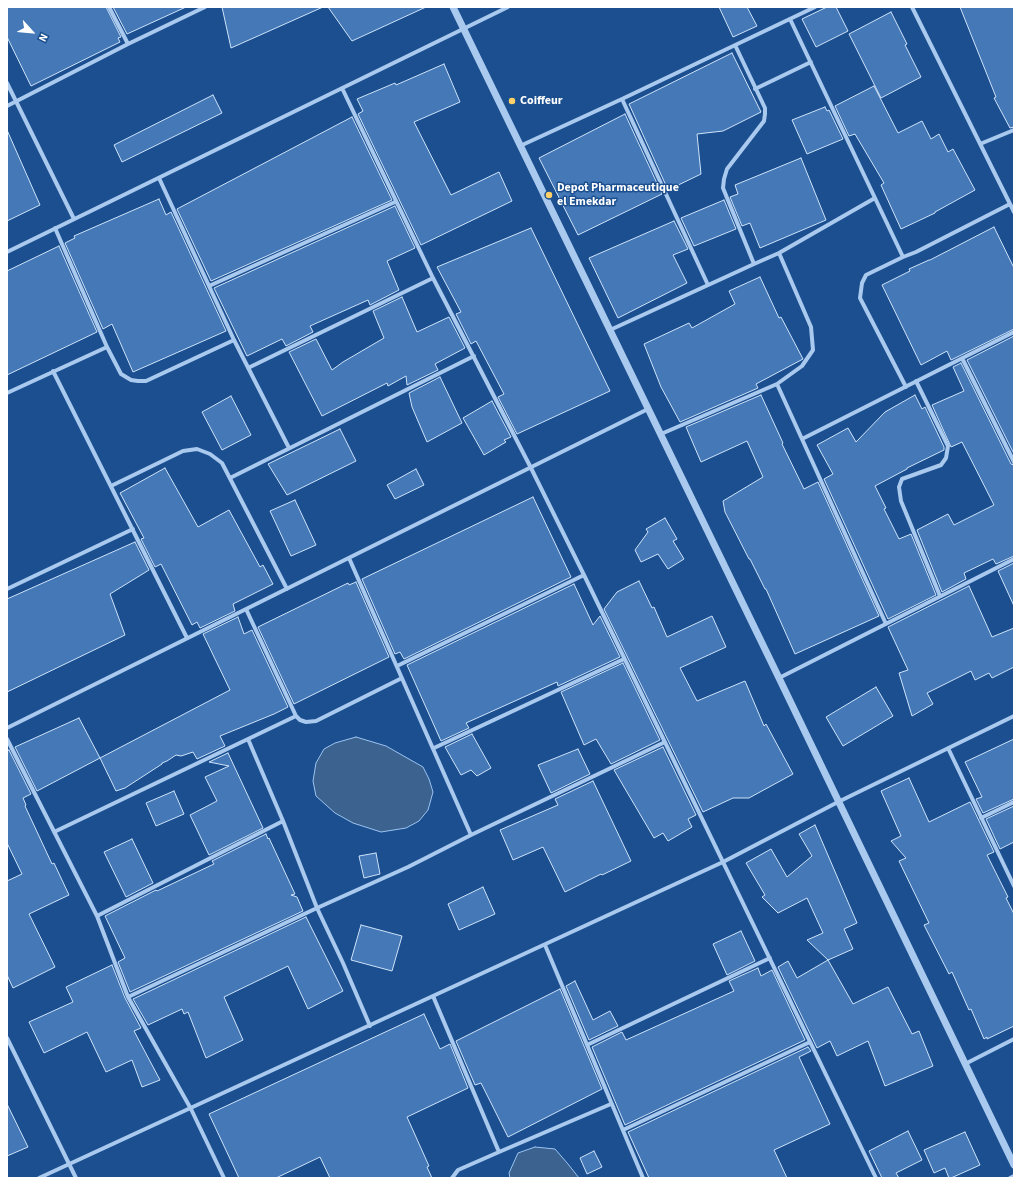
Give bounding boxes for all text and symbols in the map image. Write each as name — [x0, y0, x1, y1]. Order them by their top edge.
north arrow — [12, 12, 52, 52]
text: N — [35, 31, 51, 44]
place label: Coiffeur — [520, 94, 563, 108]
marker: Coiffeur — [507, 96, 517, 106]
place label: Depot Pharmaceutique el Emekdar — [557, 181, 679, 209]
marker: Depot Pharmaceutique el Emekdar — [544, 190, 554, 200]

